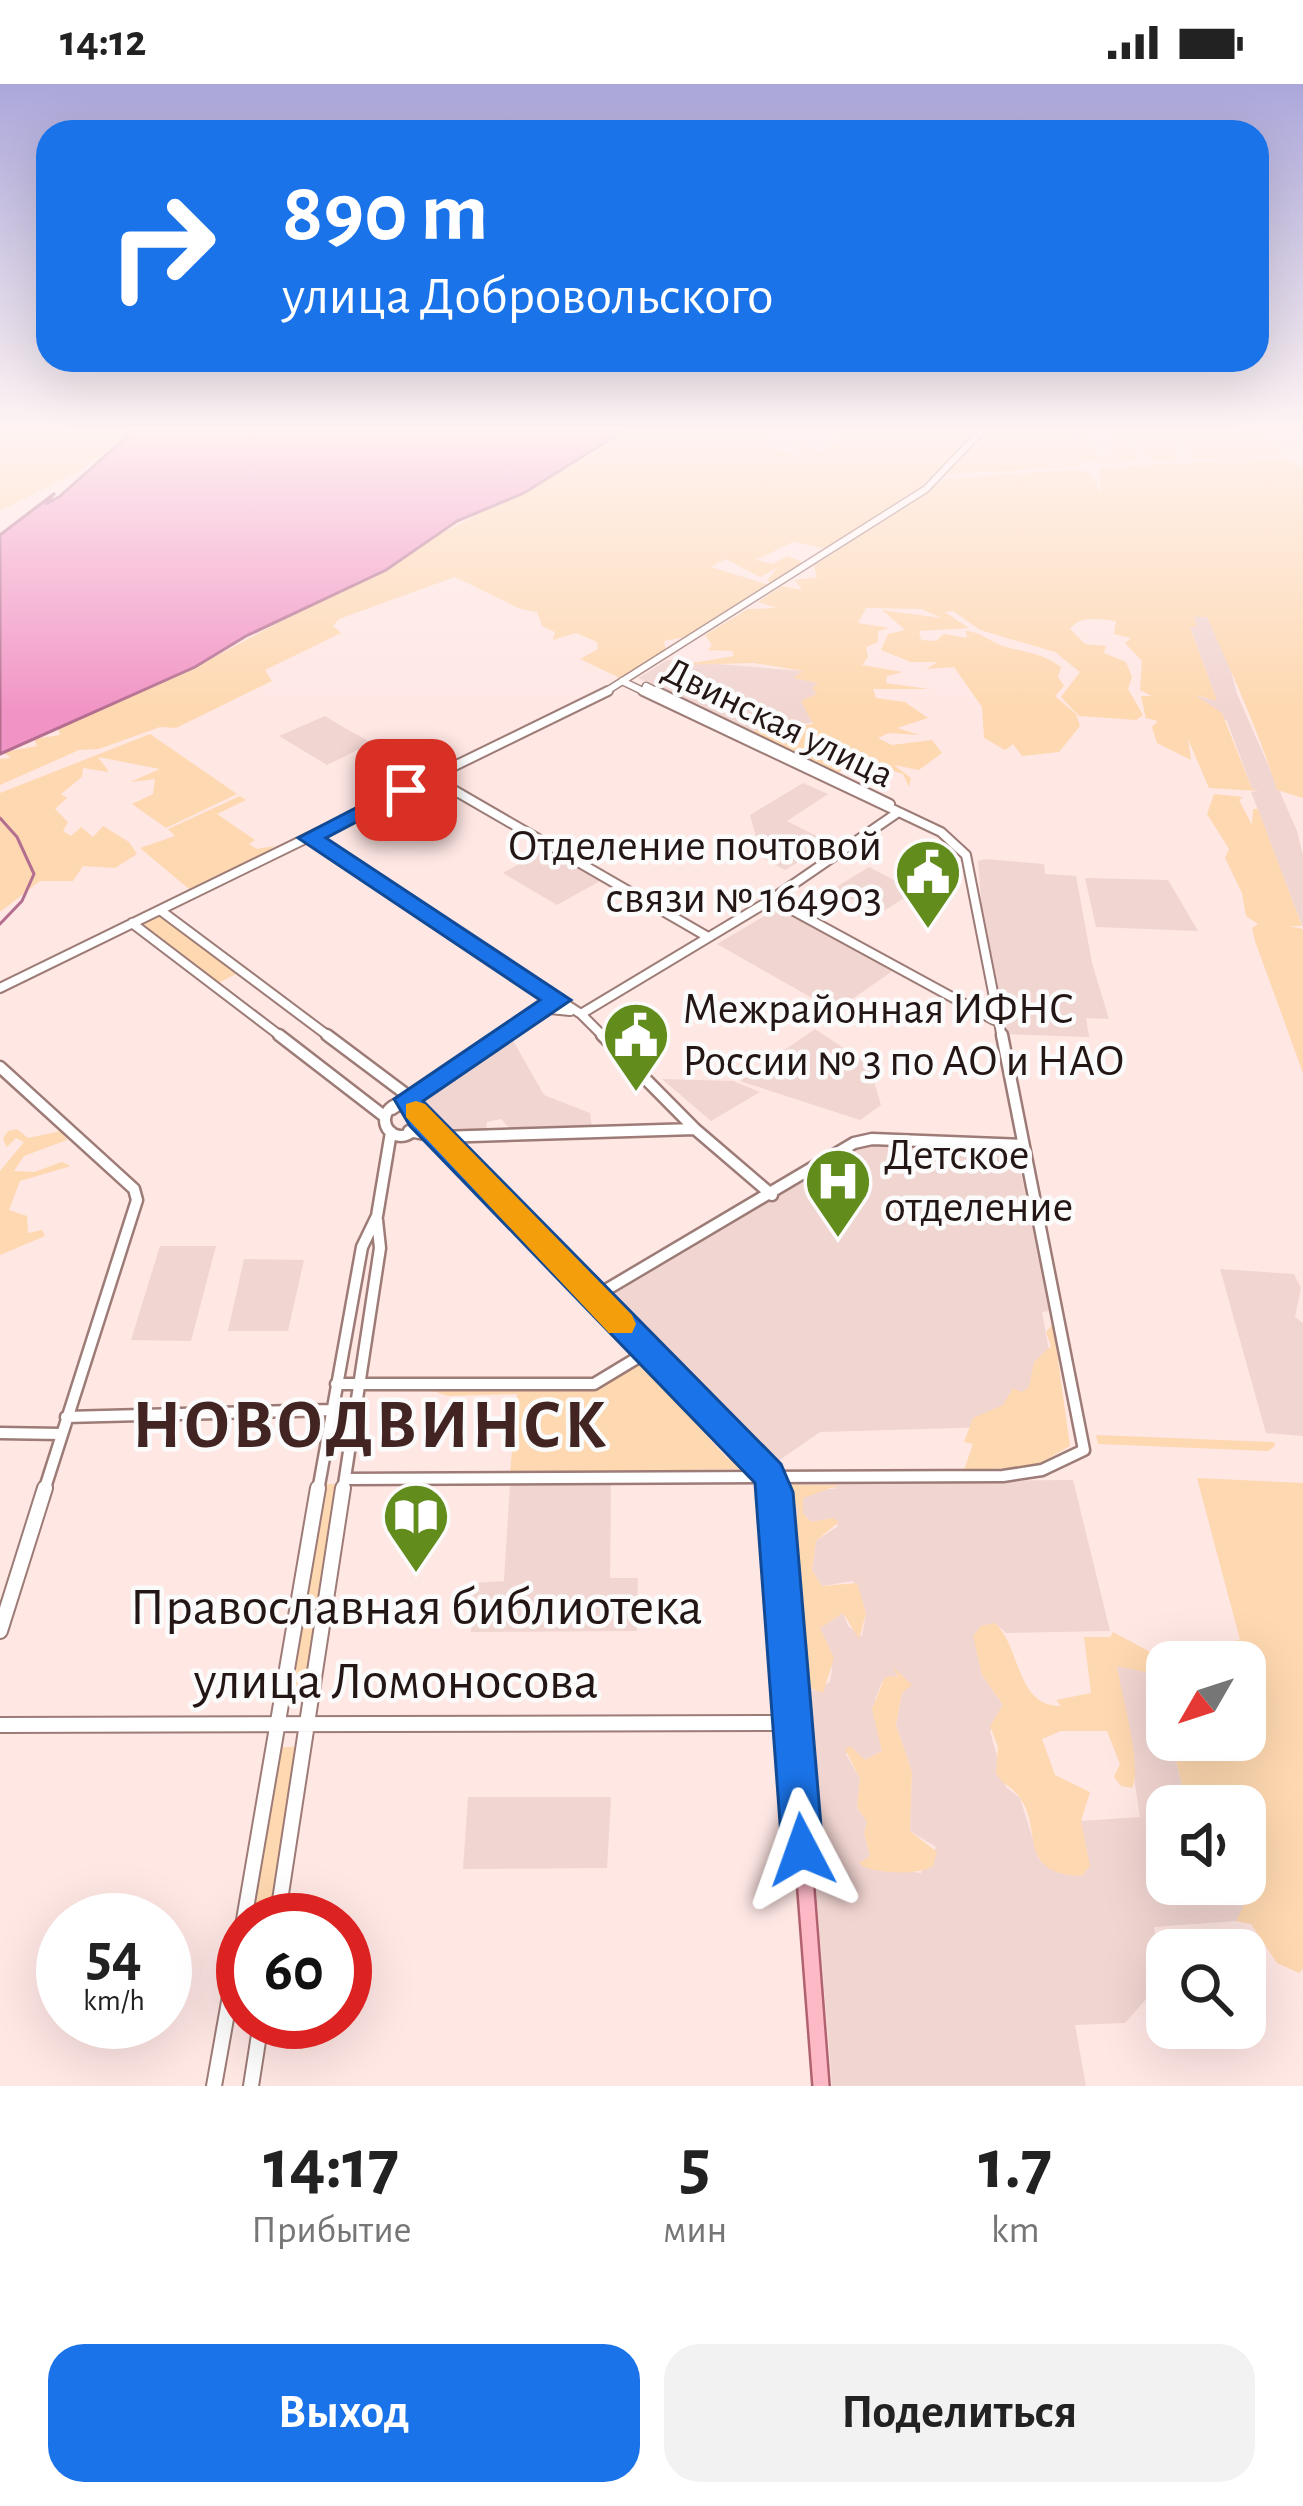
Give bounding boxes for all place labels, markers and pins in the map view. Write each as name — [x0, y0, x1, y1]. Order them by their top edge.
pin — [355, 739, 457, 841]
place label: Отделение почтовой связи № 164903 — [508, 824, 882, 921]
public building icon: Отделение почтовой связи № 164903 — [893, 837, 963, 931]
place label: Межрайонная ИФНС России № 3 по АО и НАО — [682, 987, 1125, 1084]
public building icon: Межрайонная ИФНС России № 3 по АО и НАО — [601, 1000, 671, 1094]
place label: Детское отделение — [884, 1133, 1074, 1230]
hospital icon: Детское отделение — [803, 1146, 873, 1240]
library icon: Православная библиотека — [381, 1481, 451, 1575]
place label: Православная библиотека — [129, 1581, 703, 1635]

